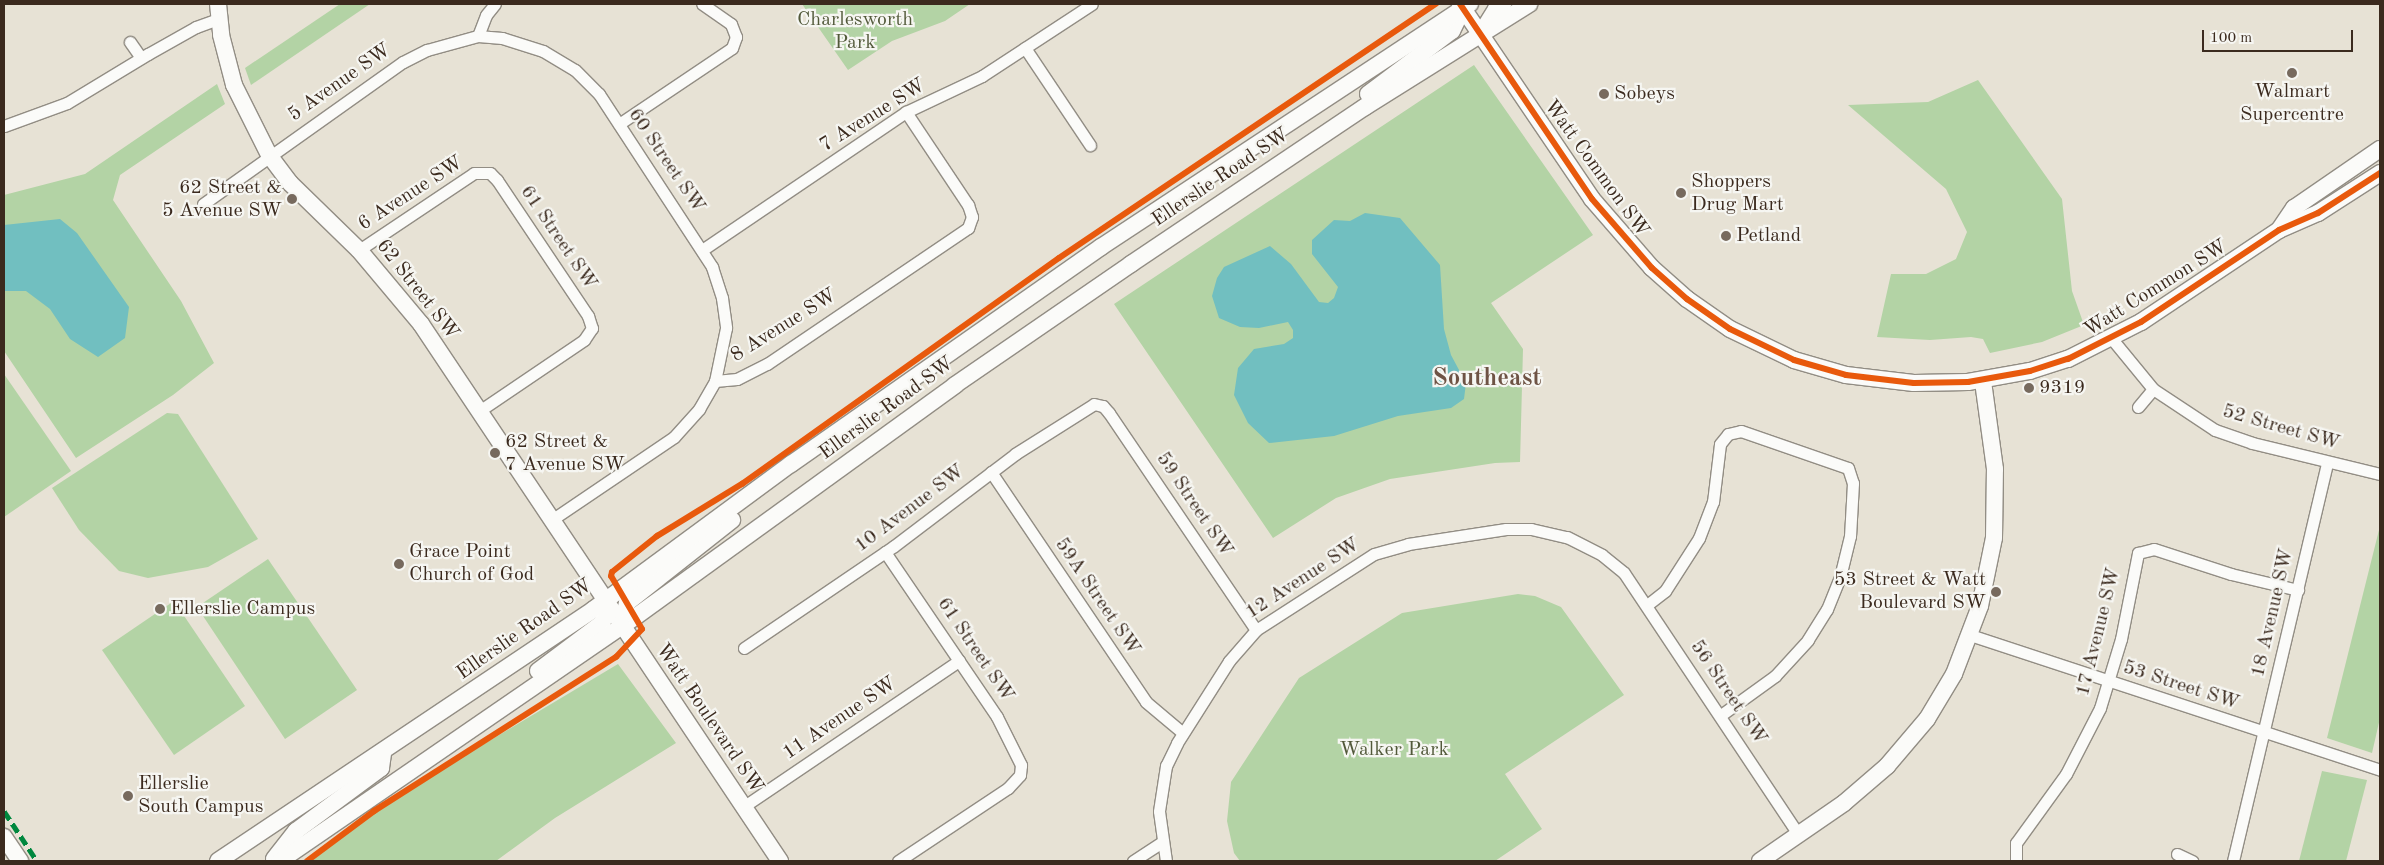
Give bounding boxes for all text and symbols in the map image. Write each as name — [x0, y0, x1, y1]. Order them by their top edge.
park label: Charlesworth Park — [797, 9, 913, 56]
scale bar — [2204, 20, 2355, 52]
text: 100 m — [2210, 31, 2252, 46]
street label: 5 Avenue SW — [284, 39, 396, 127]
marker: Walmart Supercentre — [2286, 67, 2298, 79]
street label: 7 Avenue SW — [816, 74, 930, 158]
place label: Walmart Supercentre — [2240, 81, 2344, 128]
place label: Sobeys — [1614, 82, 1675, 106]
marker: Sobeys — [1598, 88, 1610, 100]
street label: Watt Common SW — [1538, 95, 1654, 243]
street label: 60 Street SW — [622, 104, 710, 218]
street label: Ellerslie Road SW — [1148, 123, 1294, 233]
street label: 6 Avenue SW — [354, 151, 468, 237]
place label: Shoppers Drug Mart — [1691, 170, 1784, 217]
place label: 62 Street & 5 Avenue SW — [162, 176, 282, 223]
street label: 61 Street SW — [514, 181, 602, 295]
marker: Shoppers Drug Mart — [1675, 187, 1687, 199]
marker: 62 Street & 5 Avenue SW — [286, 193, 298, 205]
place label: Petland — [1736, 224, 1801, 248]
marker: Petland — [1720, 230, 1732, 242]
street label: 62 Street SW — [370, 235, 464, 345]
street label: Watt Common SW — [2080, 235, 2232, 343]
street label: 8 Avenue SW — [727, 284, 841, 368]
street label: Ellerslie Road SW — [815, 352, 959, 466]
district label: Southeast — [1432, 364, 1542, 394]
place label: 9319 — [2039, 376, 2085, 400]
marker: 9319 — [2023, 382, 2035, 394]
street label: 52 Street SW — [2219, 400, 2343, 456]
place label: 62 Street & 7 Avenue SW — [505, 430, 625, 477]
marker: 62 Street & 7 Avenue SW — [489, 447, 501, 459]
street label: 59 Street SW — [1150, 448, 1238, 562]
street label: 10 Avenue SW — [850, 460, 970, 558]
street label: 12 Avenue SW — [1241, 533, 1365, 625]
street label: 59A Street SW — [1049, 534, 1145, 660]
place label: Grace Point Church of God — [409, 540, 534, 587]
street label: 18 Avenue SW — [2246, 546, 2300, 680]
marker: Grace Point Church of God — [393, 558, 405, 570]
street label: 17 Avenue SW — [2071, 565, 2127, 699]
place label: 53 Street & Watt Boulevard SW — [1834, 568, 1986, 615]
street label: Ellerslie Road SW — [453, 574, 597, 686]
marker: 53 Street & Watt Boulevard SW — [1990, 586, 2002, 598]
street label: 61 Street SW — [931, 593, 1019, 707]
place label: Ellerslie Campus — [170, 597, 315, 621]
marker: Ellerslie Campus — [154, 603, 166, 615]
street label: 56 Street SW — [1684, 636, 1772, 750]
street label: Watt Boulevard SW — [650, 639, 768, 799]
street label: 53 Street SW — [2120, 656, 2242, 716]
street label: 11 Avenue SW — [779, 672, 901, 766]
park label: Walker Park — [1339, 738, 1449, 762]
place label: Ellerslie South Campus — [138, 772, 263, 819]
marker: Ellerslie South Campus — [122, 790, 134, 802]

